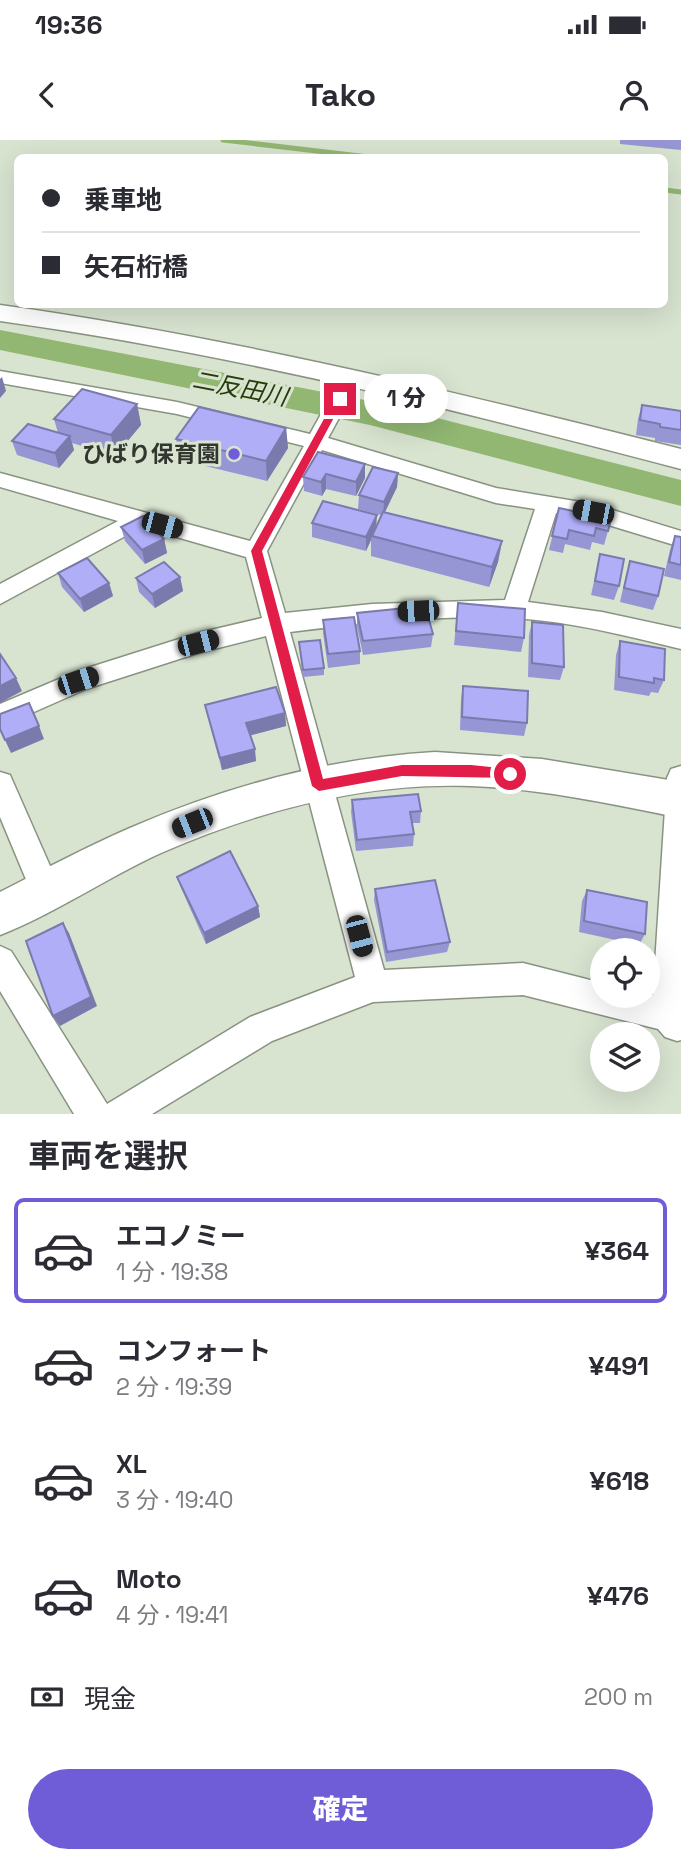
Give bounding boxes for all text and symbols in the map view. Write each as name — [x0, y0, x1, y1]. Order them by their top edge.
text: 19:36 — [35, 8, 102, 42]
text: Tako — [305, 75, 376, 115]
icon: back — [28, 76, 66, 114]
icon: person — [615, 76, 653, 114]
text: 乗車地 — [84, 183, 162, 217]
text: 矢石桁橋 — [84, 250, 188, 284]
water label: 二反田川 — [190, 364, 293, 413]
callout: 1 分 — [364, 374, 448, 424]
route end — [324, 383, 356, 415]
text: 1 分 — [386, 383, 426, 413]
place label: ひばり保育園 — [82, 439, 220, 469]
marker: ひばり保育園 — [226, 446, 242, 462]
car — [571, 498, 616, 526]
car — [139, 509, 186, 541]
car — [397, 600, 440, 622]
car — [176, 628, 221, 658]
car — [55, 665, 102, 697]
route start — [494, 758, 526, 790]
car — [169, 805, 216, 841]
car — [344, 913, 375, 959]
map controls — [590, 938, 660, 1092]
button: locate — [590, 938, 660, 1008]
button: layers — [590, 1022, 660, 1092]
text: 車両を選択 — [28, 1136, 188, 1176]
icon: car — [32, 1219, 95, 1282]
text: エコノミー — [116, 1219, 246, 1253]
text: ¥364 — [584, 1234, 649, 1268]
text: 1 分 · 19:38 — [116, 1257, 228, 1287]
icon: car — [32, 1334, 95, 1397]
text: コンフォート — [116, 1334, 271, 1368]
text: ¥491 — [589, 1349, 649, 1383]
text: 2 分 · 19:39 — [116, 1372, 232, 1402]
text: XL — [116, 1447, 147, 1481]
icon: car — [32, 1449, 95, 1512]
text: ¥618 — [590, 1464, 649, 1498]
text: 3 分 · 19:40 — [116, 1485, 234, 1515]
text: Moto — [116, 1562, 182, 1596]
icon: car — [32, 1564, 95, 1627]
text: ¥476 — [587, 1579, 649, 1613]
text: 4 分 · 19:41 — [116, 1600, 228, 1630]
icon: cash — [28, 1678, 66, 1716]
text: 現金 — [84, 1682, 136, 1716]
text: 200 m — [584, 1682, 653, 1712]
button: 確定 — [28, 1769, 653, 1849]

